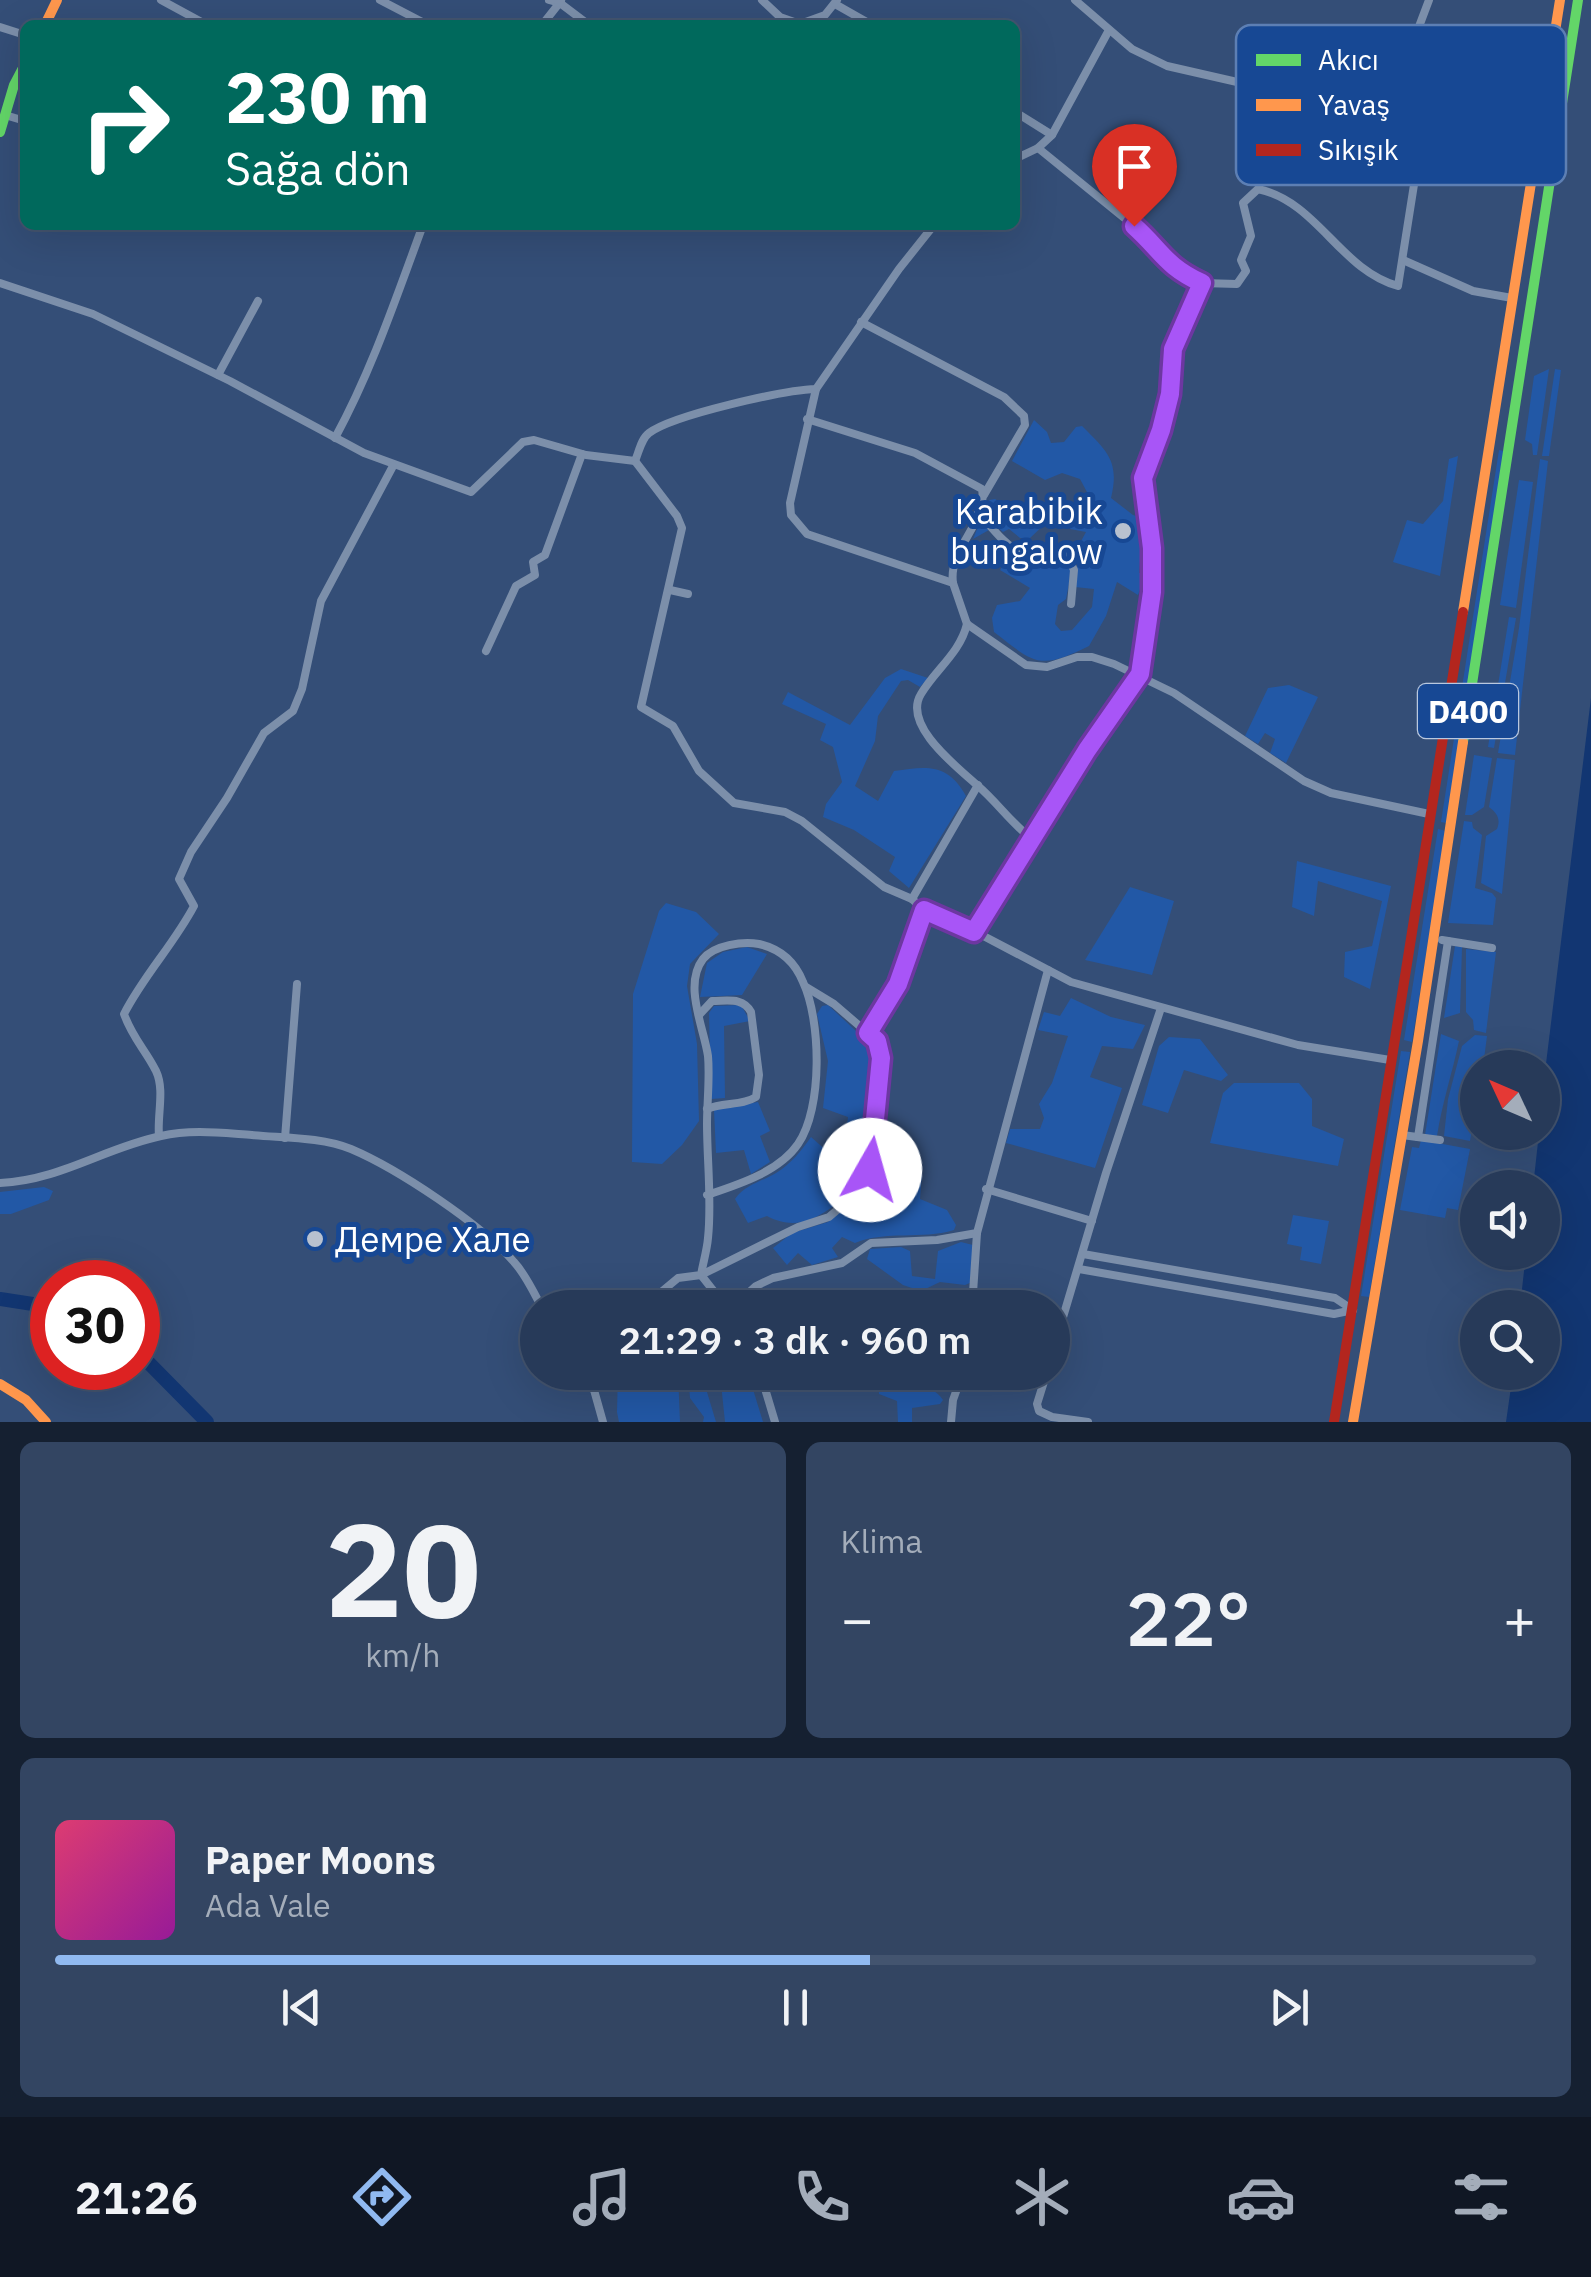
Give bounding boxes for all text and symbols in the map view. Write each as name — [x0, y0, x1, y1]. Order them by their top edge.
legend — [1236, 25, 1566, 185]
text: Akıcı — [1318, 41, 1379, 78]
text: 230 m — [225, 51, 430, 142]
icon: right — [60, 60, 190, 190]
text: Yavaş — [1318, 86, 1390, 123]
pin — [1092, 124, 1177, 227]
text: Sıkışık — [1318, 131, 1399, 168]
text: Sağa dön — [225, 139, 410, 197]
icon: arrive — [1107, 139, 1162, 194]
place label: Karabibik bungalow — [950, 488, 1103, 574]
marker: Karabibik bungalow — [1112, 520, 1134, 542]
road number: D400 — [1418, 684, 1518, 738]
north arrow — [1460, 1050, 1560, 1150]
map controls — [1460, 1050, 1560, 1390]
position arrow — [818, 1118, 922, 1222]
button: sound — [1460, 1170, 1560, 1270]
place label: Демре Хале — [335, 1216, 531, 1262]
marker: Демре Хале — [304, 1228, 326, 1250]
speed limit sign: 30 — [30, 1260, 160, 1390]
button: search — [1460, 1290, 1560, 1390]
text: 21:29 · 3 dk · 960 m — [619, 1315, 971, 1364]
text: 20 — [325, 1484, 481, 1653]
text: Klima — [841, 1520, 923, 1562]
text: 22° — [1126, 1569, 1251, 1667]
text: − — [841, 1583, 874, 1654]
text: + — [1503, 1583, 1536, 1654]
text: km/h — [365, 1634, 440, 1676]
text: Paper Moons — [205, 1835, 436, 1884]
text: Ada Vale — [205, 1884, 331, 1926]
icon: previous — [274, 1980, 329, 2035]
icon: pause — [768, 1980, 823, 2035]
icon: next — [1262, 1980, 1317, 2035]
icon: directions — [347, 2162, 417, 2232]
icon: music — [567, 2162, 637, 2232]
icon: phone — [787, 2162, 857, 2232]
icon: climate — [1007, 2162, 1077, 2232]
icon: car — [1226, 2162, 1296, 2232]
icon: filters — [1446, 2162, 1516, 2232]
text: 21:26 — [75, 2168, 198, 2226]

